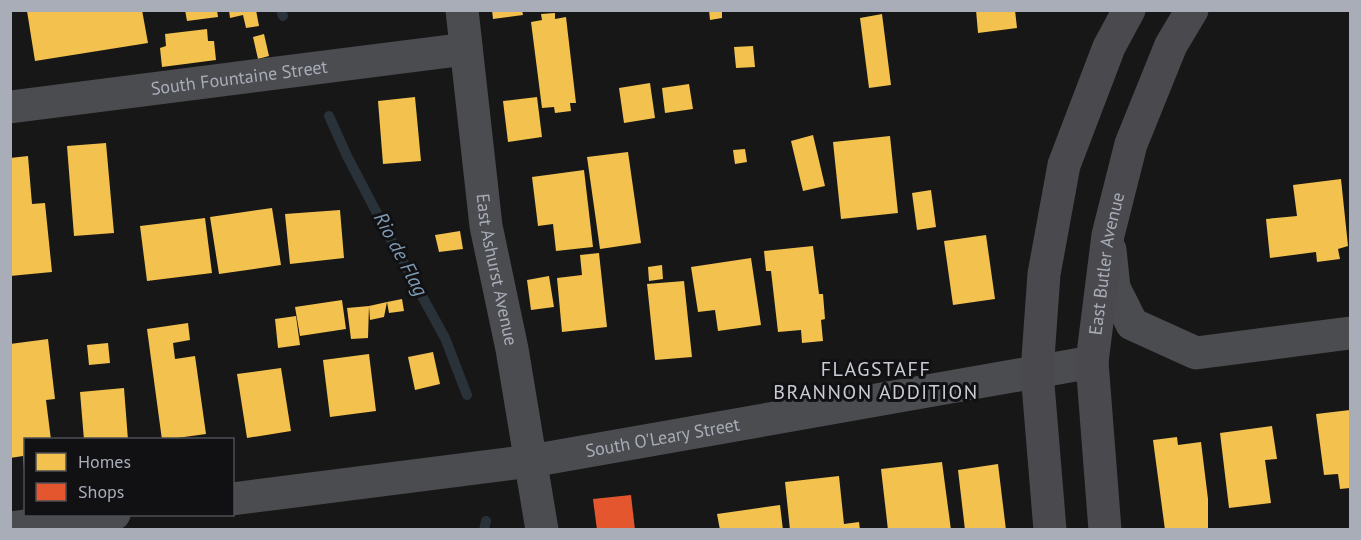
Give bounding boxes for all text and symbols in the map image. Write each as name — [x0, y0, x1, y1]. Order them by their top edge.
street label: South Fountaine Street — [149, 55, 329, 100]
street label: East Butler Avenue — [1084, 190, 1129, 336]
street label: East Ashurst Avenue — [471, 192, 523, 348]
water label: Rio de Flag — [368, 208, 434, 300]
district label: FLAGSTAFF BRANNON ADDITION — [773, 356, 979, 405]
street label: South O'Leary Street — [584, 412, 741, 462]
legend — [24, 438, 234, 516]
text: Homes — [78, 450, 131, 473]
text: Shops — [78, 480, 124, 503]

